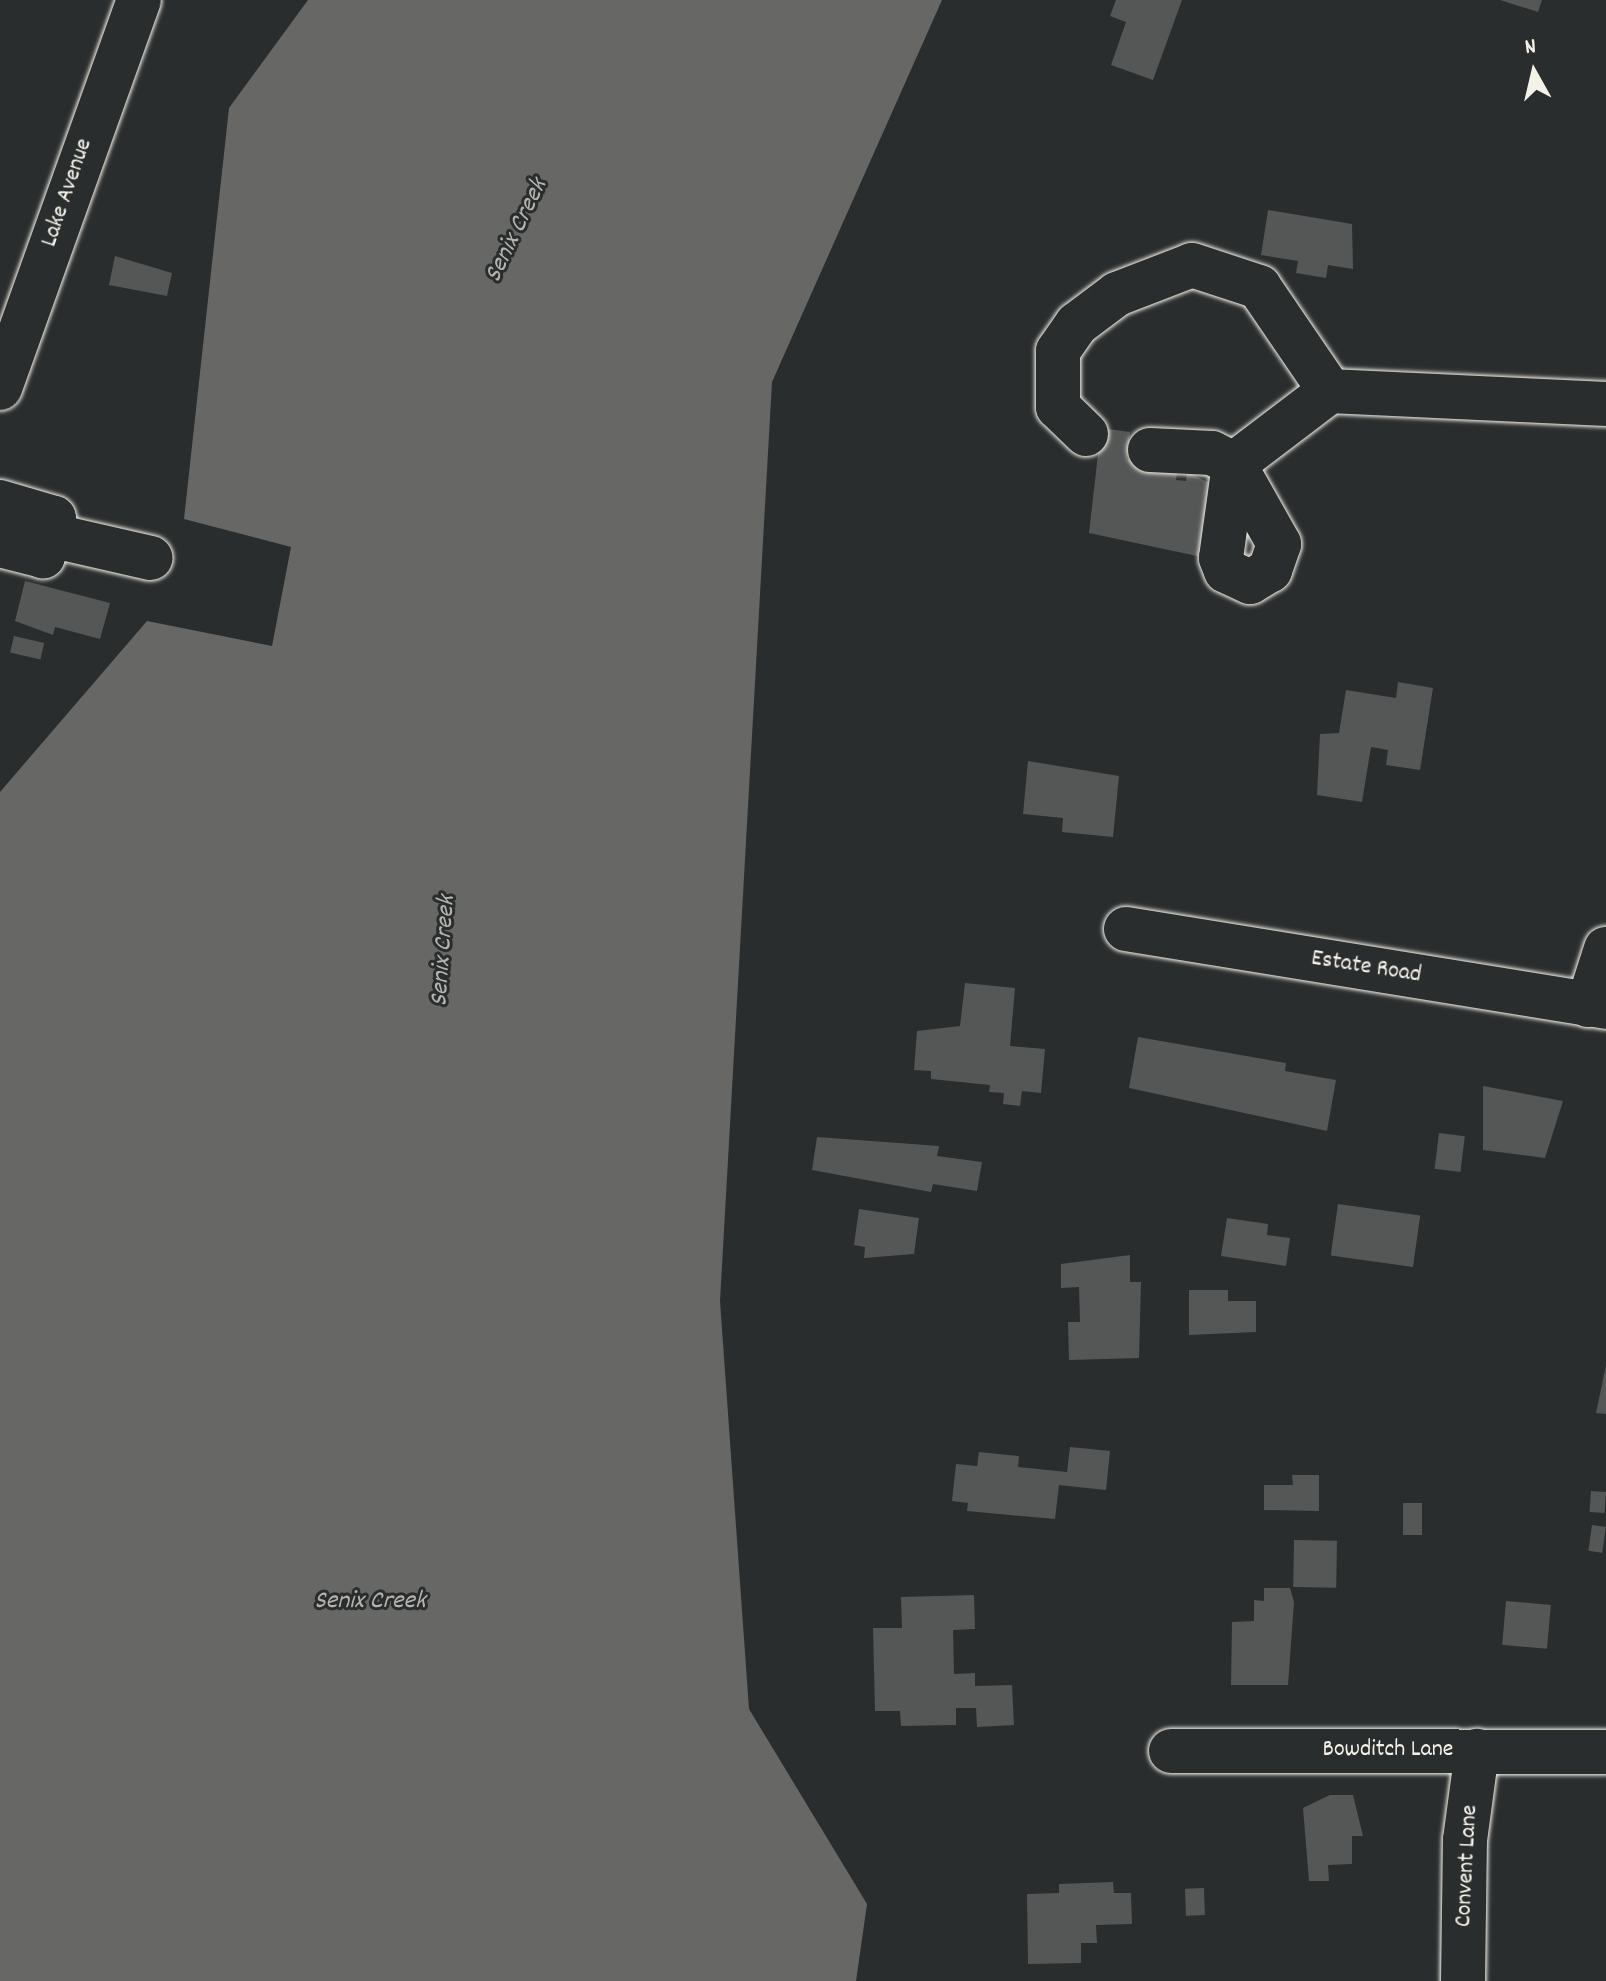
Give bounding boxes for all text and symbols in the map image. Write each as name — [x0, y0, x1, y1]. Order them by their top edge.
north arrow — [1494, 32, 1574, 112]
text: N — [1523, 32, 1538, 64]
street label: Lake Avenue — [36, 135, 100, 251]
water label: Senix Creek — [479, 174, 555, 288]
water label: Senix Creek — [425, 894, 463, 1008]
street label: Estate Road — [1309, 945, 1423, 991]
water label: Senix Creek — [314, 1586, 426, 1618]
street label: Bowditch Lane — [1323, 1737, 1453, 1765]
street label: Convent Lane — [1450, 1804, 1486, 1928]

